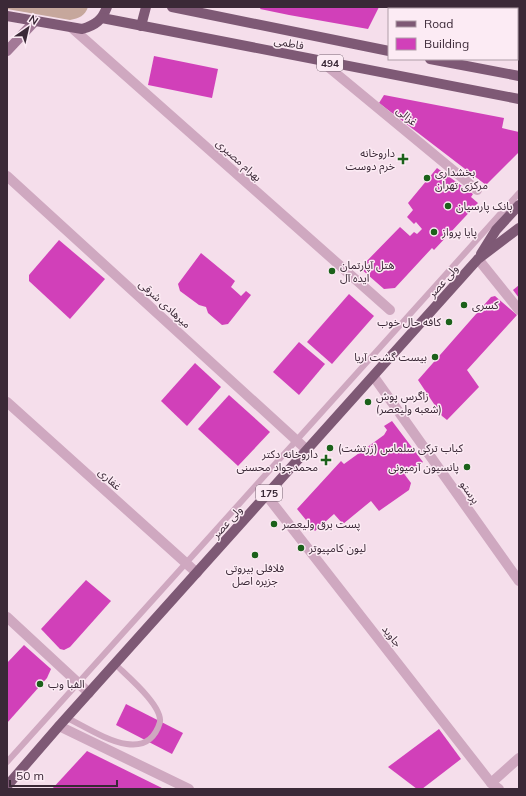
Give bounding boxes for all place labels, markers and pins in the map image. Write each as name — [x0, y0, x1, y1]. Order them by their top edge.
place label: داروخانه خرم دوست — [346, 146, 396, 174]
marker: داروخانه خرم دوست — [398, 154, 408, 164]
place label: بخشداری مرکزی تهران — [435, 165, 488, 192]
marker: بخشداری مرکزی تهران — [422, 173, 432, 183]
place label: بانک پارسیان — [456, 199, 512, 214]
marker: بانک پارسیان — [443, 201, 453, 211]
place label: پایا پرواز — [441, 225, 477, 240]
marker: پایا پرواز — [429, 227, 439, 237]
place label: هتل آپارتمان ایده آل — [340, 258, 394, 285]
marker: هتل آپارتمان ایده آل — [327, 266, 337, 276]
place label: كسرى — [472, 298, 499, 312]
marker: كسرى — [459, 300, 469, 310]
place label: کافه حال خوب — [377, 315, 441, 329]
marker: کافه حال خوب — [444, 317, 454, 327]
place label: بیست گشت آریا — [354, 350, 427, 364]
marker: بیست گشت آریا — [430, 352, 440, 362]
place label: زاگرس پوش (شعبه ولیعصر) — [376, 389, 442, 416]
marker: زاگرس پوش (شعبه ولیعصر) — [363, 397, 373, 407]
place label: کباب ترکی سلماس (زرتشت) — [338, 441, 464, 455]
marker: کباب ترکی سلماس (زرتشت) — [325, 443, 335, 453]
place label: داروخانه دکتر محمدجواد محسنی — [237, 447, 318, 474]
marker: داروخانه دکتر محمدجواد محسنی — [321, 455, 331, 465]
place label: پانسیون آرمیونی — [388, 460, 459, 475]
marker: پانسیون آرمیونی — [462, 462, 472, 472]
place label: پست برق ولیعصر — [281, 517, 360, 532]
marker: پست برق ولیعصر — [269, 519, 279, 529]
place label: لیون کامپیوتر — [308, 541, 366, 556]
marker: لیون کامپیوتر — [296, 543, 306, 553]
marker: فلافلی بیروتی جزیره اصل — [250, 550, 260, 560]
place label: فلافلی بیروتی جزیره اصل — [226, 561, 284, 588]
place label: الفبا وب — [48, 677, 85, 691]
marker: الفبا وب — [35, 679, 45, 689]

